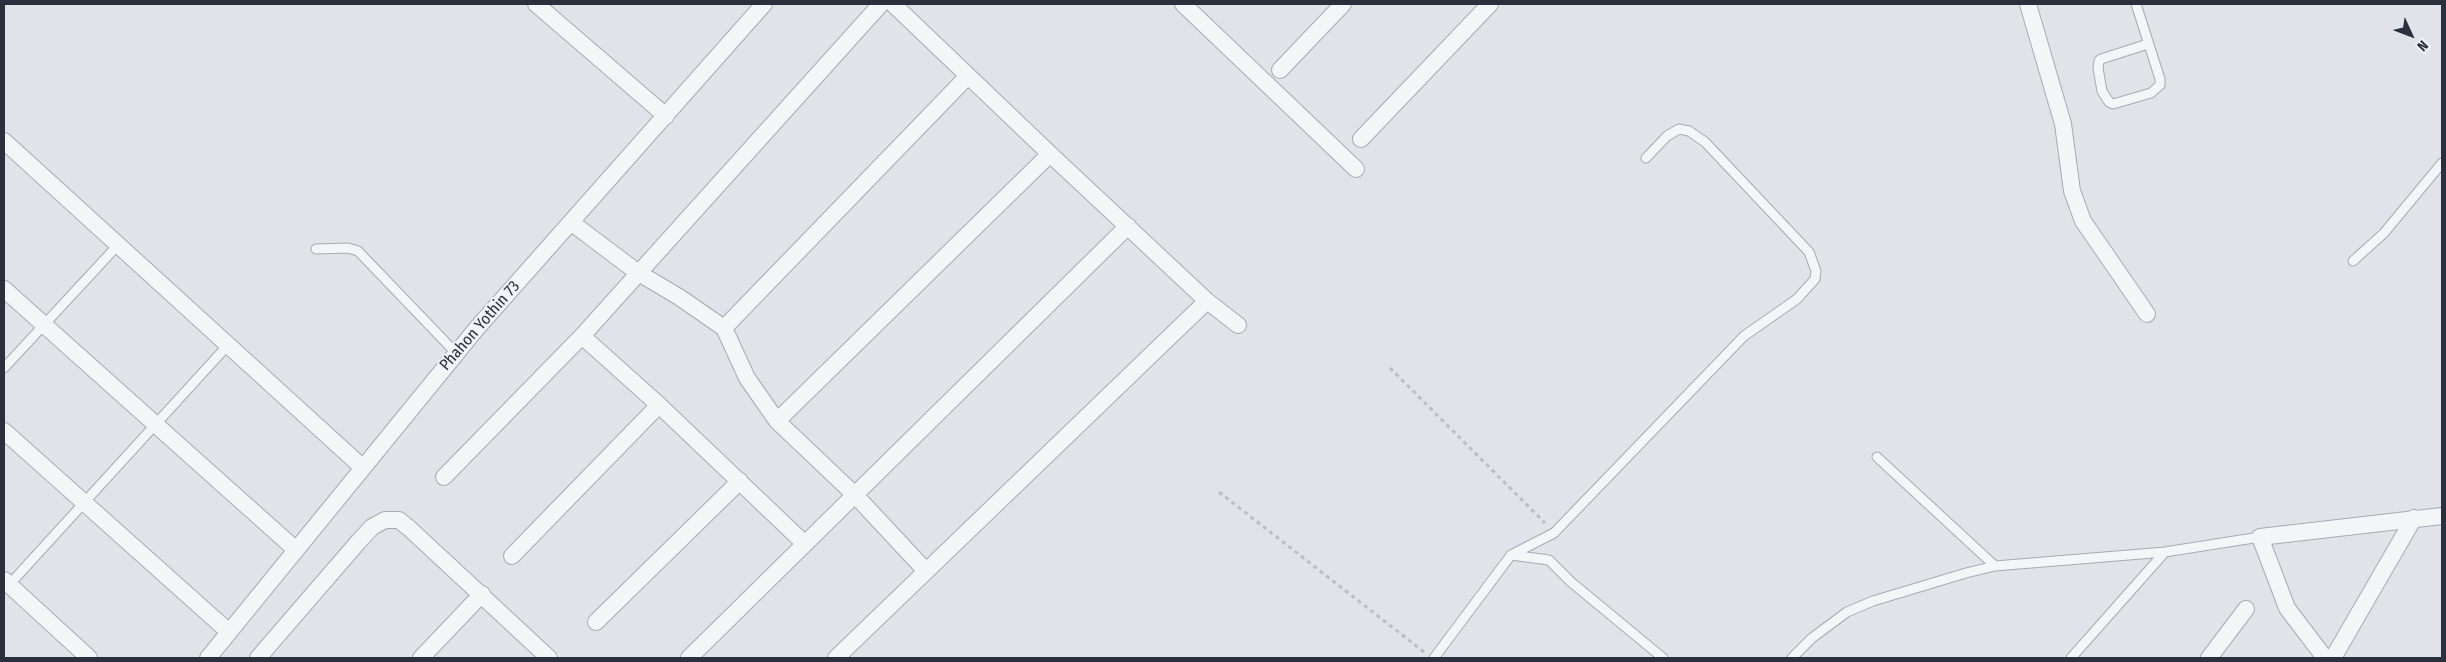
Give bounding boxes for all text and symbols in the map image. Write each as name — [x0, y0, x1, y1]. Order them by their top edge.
north arrow — [2386, 10, 2436, 60]
text: N — [2413, 37, 2431, 54]
street label: Phahon Yothin 73 — [436, 277, 524, 375]

